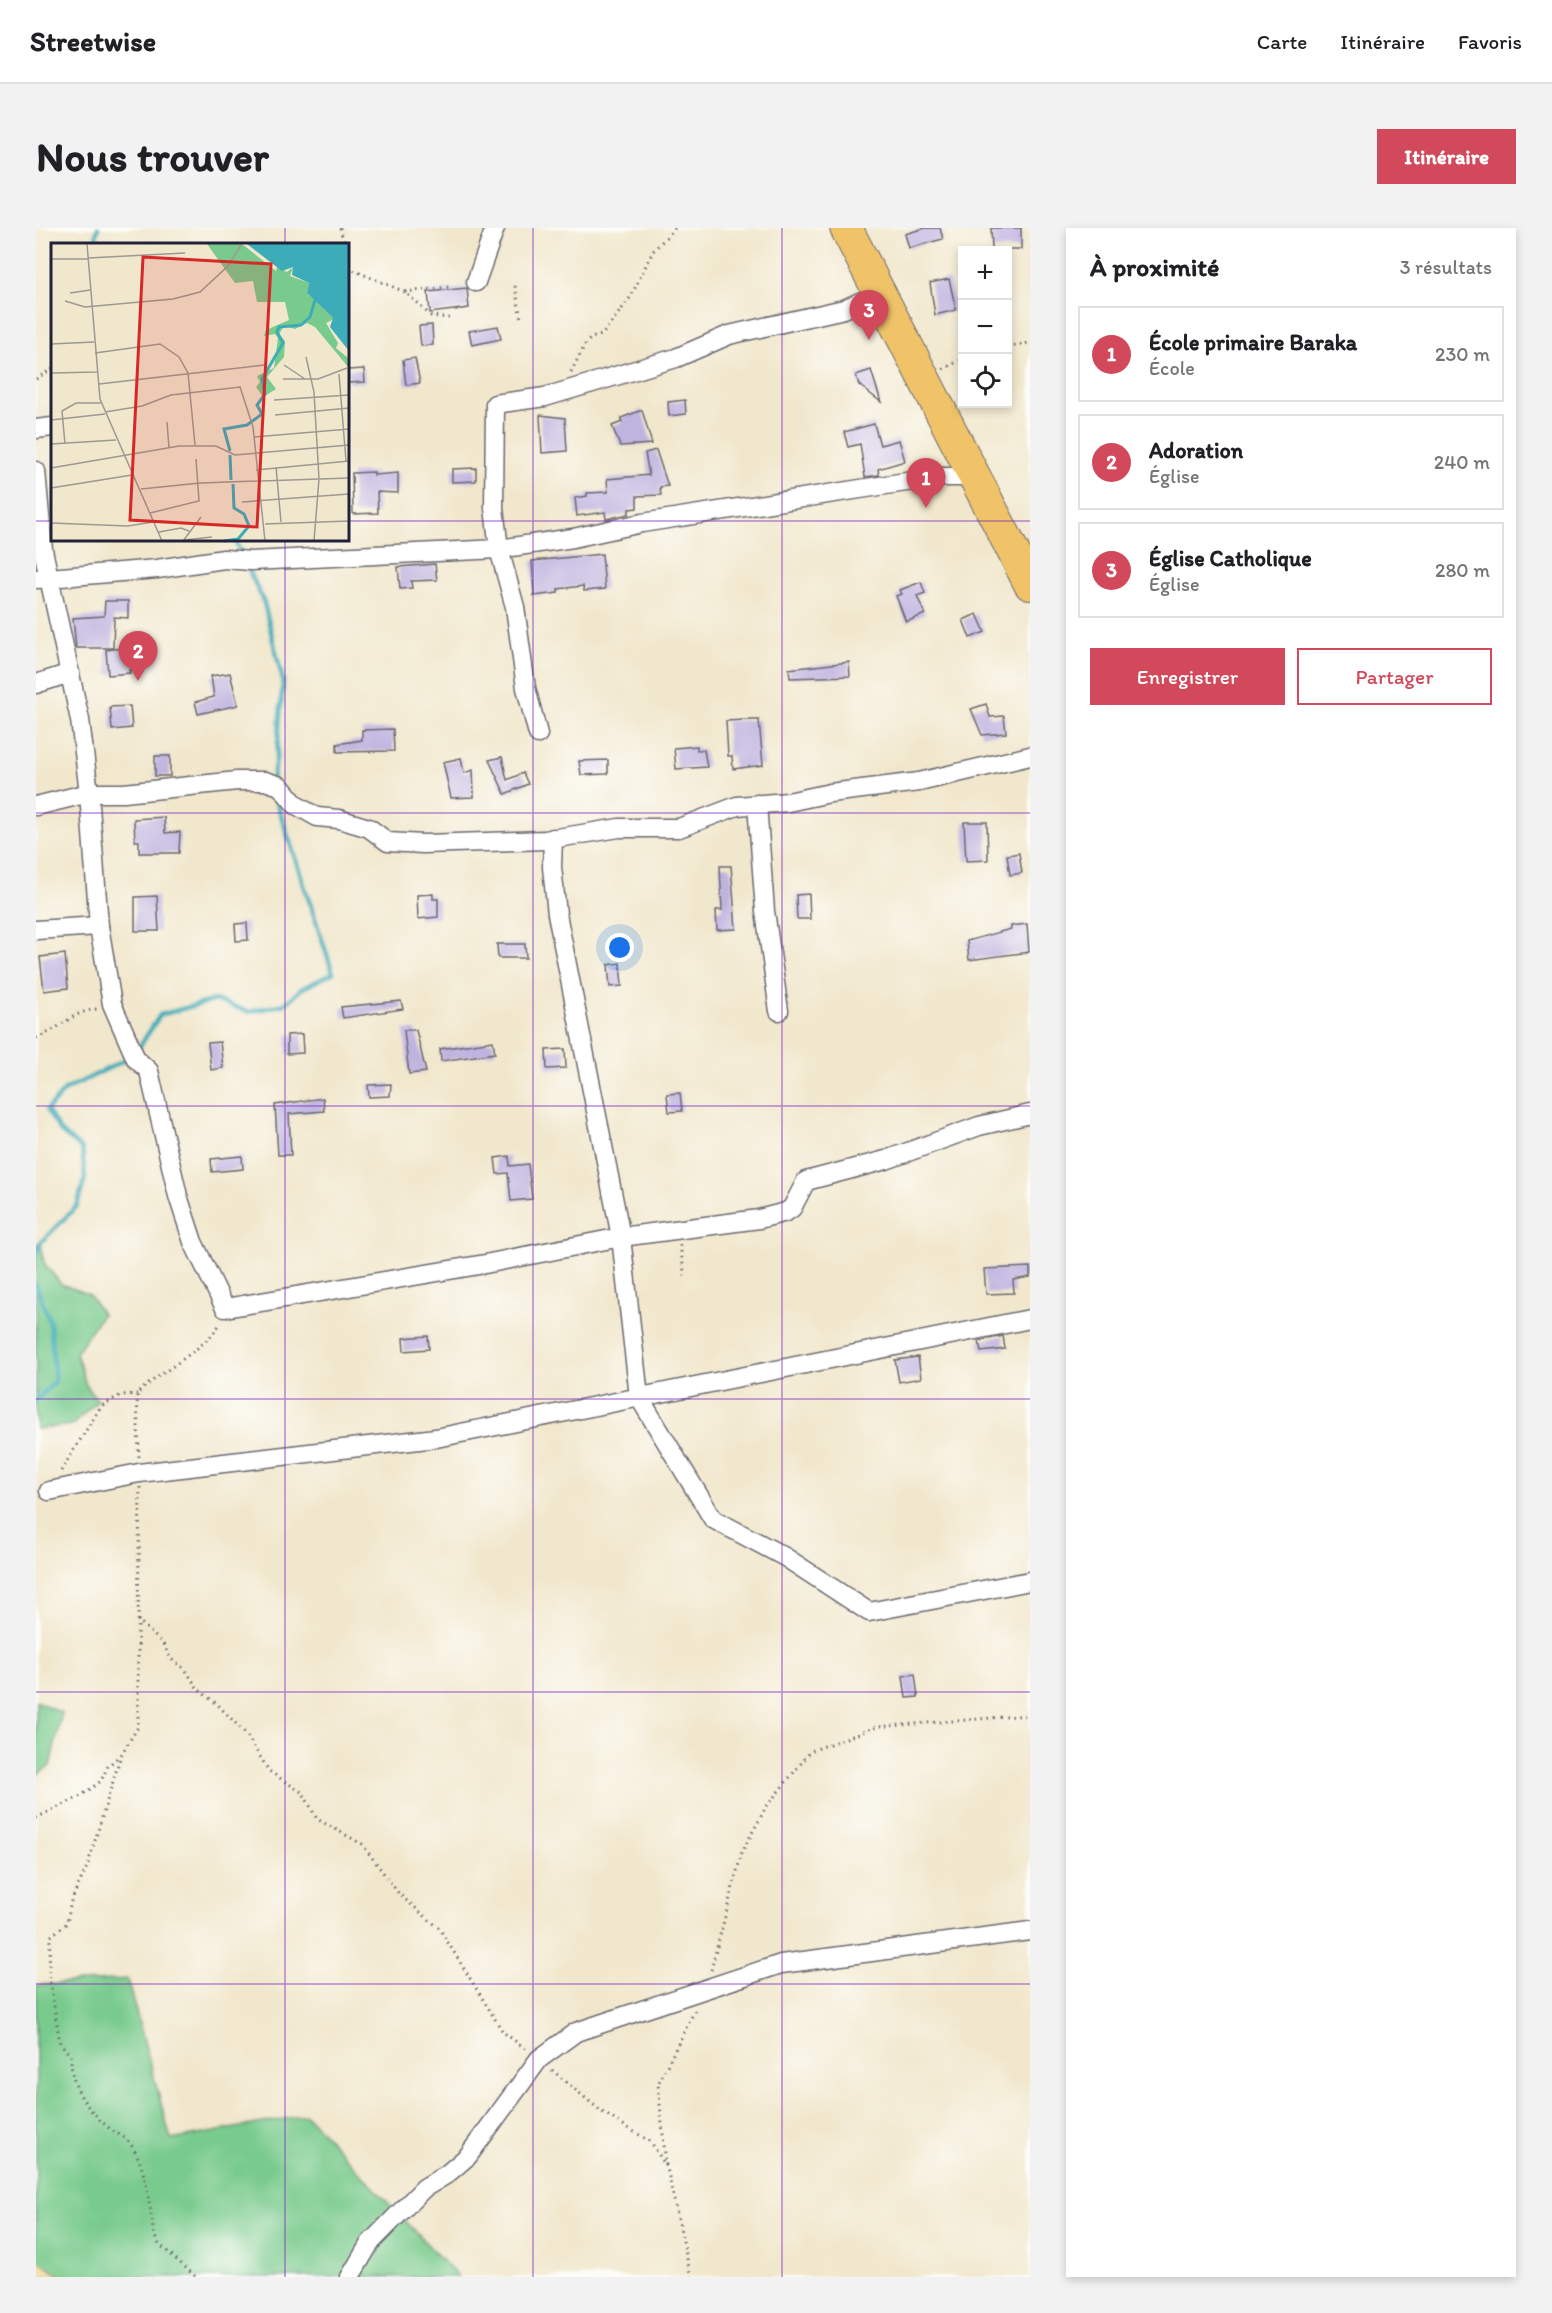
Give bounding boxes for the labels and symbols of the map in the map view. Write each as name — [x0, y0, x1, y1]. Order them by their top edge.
inset map — [51, 243, 350, 542]
pin: 3 — [850, 291, 888, 340]
pin: 1 — [906, 458, 946, 508]
pin: 2 — [118, 632, 158, 681]
your location — [605, 933, 634, 962]

